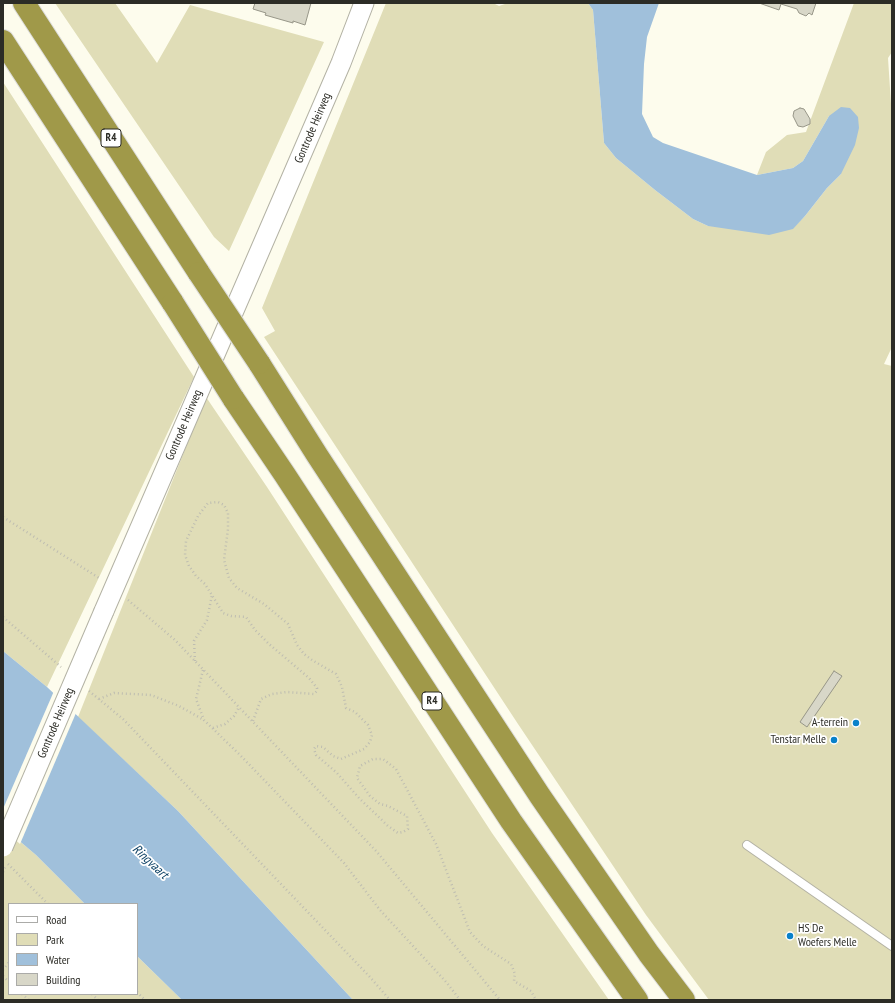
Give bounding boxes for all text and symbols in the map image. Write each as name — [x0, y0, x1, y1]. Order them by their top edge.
street label: Gontrode Heirweg — [292, 91, 334, 165]
road number: R4 — [101, 129, 121, 147]
street label: Gontrode Heirweg — [163, 388, 205, 462]
street label: Gontrode Heirweg — [35, 686, 77, 760]
road number: R4 — [422, 692, 442, 710]
place label: A-terrein — [812, 716, 848, 730]
marker: A-terrein — [851, 718, 861, 728]
place label: Tenstar Melle — [771, 733, 826, 747]
marker: Tenstar Melle — [829, 735, 839, 745]
water label: Ringvaart — [129, 842, 171, 882]
legend — [8, 903, 138, 995]
text: Road — [46, 912, 66, 927]
place label: HS De Woefers Melle — [798, 922, 857, 950]
marker: HS De Woefers Melle — [785, 931, 795, 941]
text: Park — [46, 932, 64, 947]
text: Water — [46, 952, 70, 967]
text: Building — [46, 972, 81, 987]

